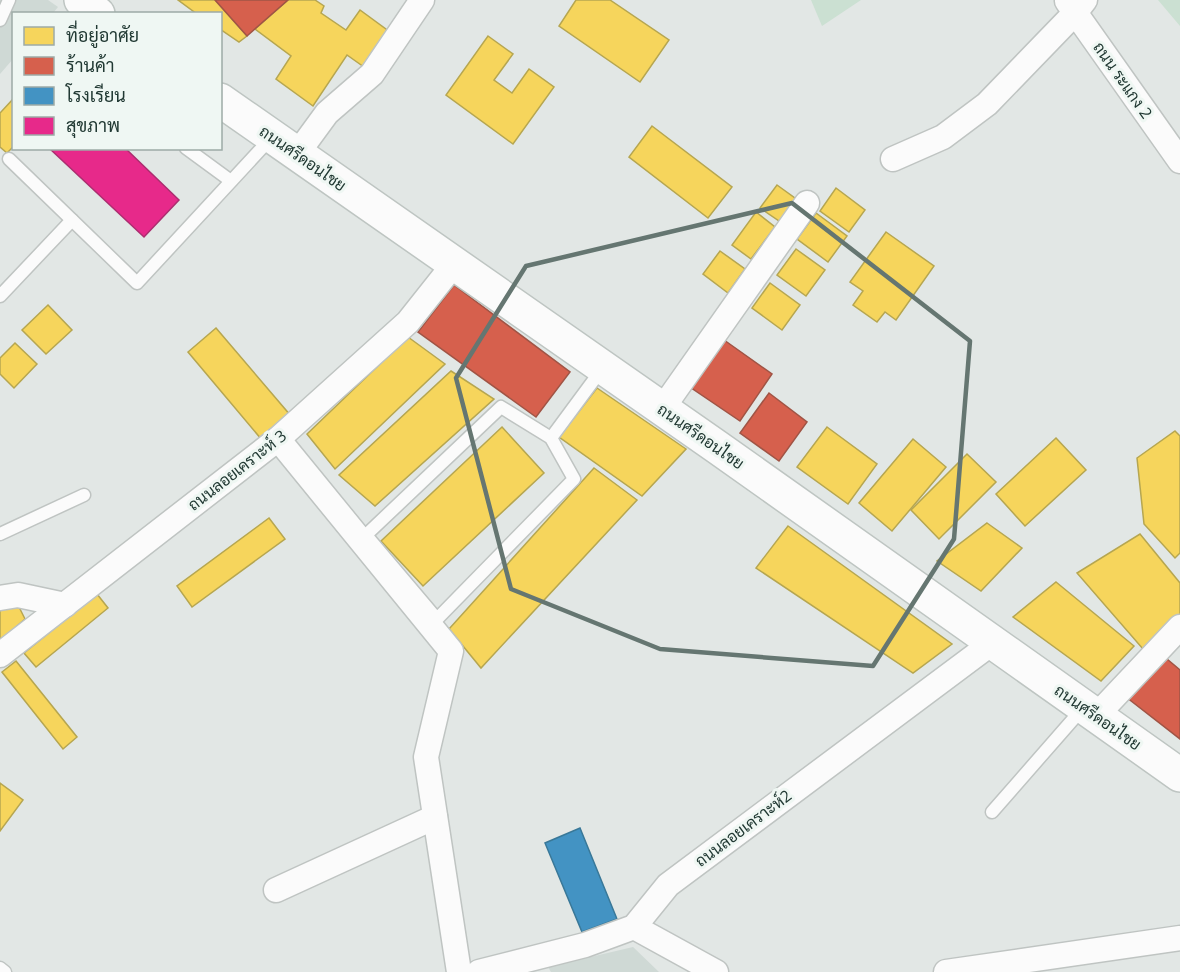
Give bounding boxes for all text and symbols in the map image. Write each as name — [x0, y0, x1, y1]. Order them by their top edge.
legend — [12, 12, 222, 150]
text: ที่อยู่อาศัย — [66, 20, 139, 49]
street label: ถนน ระแกง 2 — [1088, 37, 1158, 123]
text: ร้านค้า — [66, 53, 115, 77]
text: โรงเรียน — [65, 83, 126, 107]
text: สุขภาพ — [66, 113, 120, 138]
street label: ถนนศรีดอนไชย — [255, 120, 351, 196]
street label: ถนนศรีดอนไชย — [653, 398, 749, 474]
street label: ถนนลอยเคราะห์ 3 — [182, 424, 291, 516]
street label: ถนนศรีดอนไชย — [1050, 679, 1146, 755]
street label: ถนนลอยเคราะห์2 — [690, 784, 796, 872]

